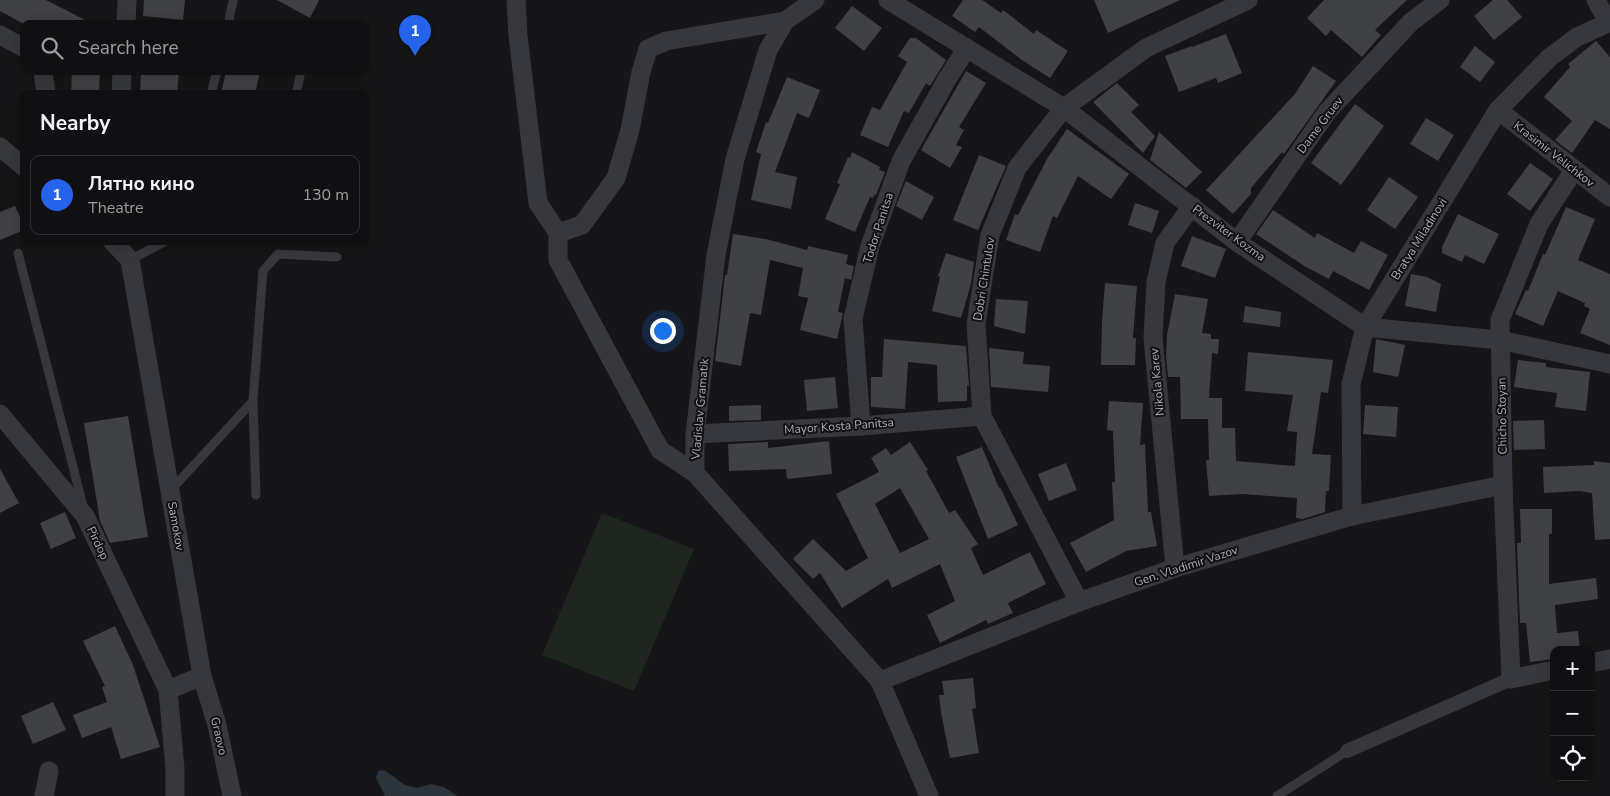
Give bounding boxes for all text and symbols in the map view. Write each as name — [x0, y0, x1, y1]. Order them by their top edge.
pin: 1 — [399, 15, 431, 56]
search box — [20, 20, 370, 75]
icon: search — [38, 34, 66, 62]
text: Search here — [78, 35, 179, 61]
street label: Dame Gruev — [1293, 93, 1347, 157]
text: Nearby — [40, 109, 110, 137]
street label: Krasimir Velichkov — [1510, 117, 1598, 191]
text: Лятно кино — [88, 171, 195, 197]
text: 1 — [52, 184, 62, 206]
text: 130 m — [302, 184, 349, 206]
street label: Todor Panitsa — [859, 191, 897, 265]
street label: Bratya Miladinovi — [1387, 195, 1451, 283]
text: Theatre — [88, 197, 143, 219]
street label: Prezviter Kozma — [1189, 201, 1269, 265]
street label: Dobri Chintulov — [969, 235, 999, 322]
your location — [650, 318, 676, 344]
street label: Nikola Karev — [1146, 347, 1168, 416]
street label: Vladislav Gramatik — [688, 357, 712, 461]
street label: Chicho Stoyan — [1493, 377, 1511, 455]
street label: Mayor Kosta Panitsa — [784, 414, 894, 438]
street label: Samokov — [164, 500, 188, 552]
street label: Pirdop — [83, 524, 113, 562]
street label: Gen. Vladimir Vazov — [1132, 541, 1241, 590]
map controls — [1550, 646, 1595, 781]
button: + — [1550, 646, 1595, 691]
button: − — [1550, 691, 1595, 736]
street label: Graovo — [207, 715, 231, 757]
button: locate — [1550, 736, 1595, 781]

